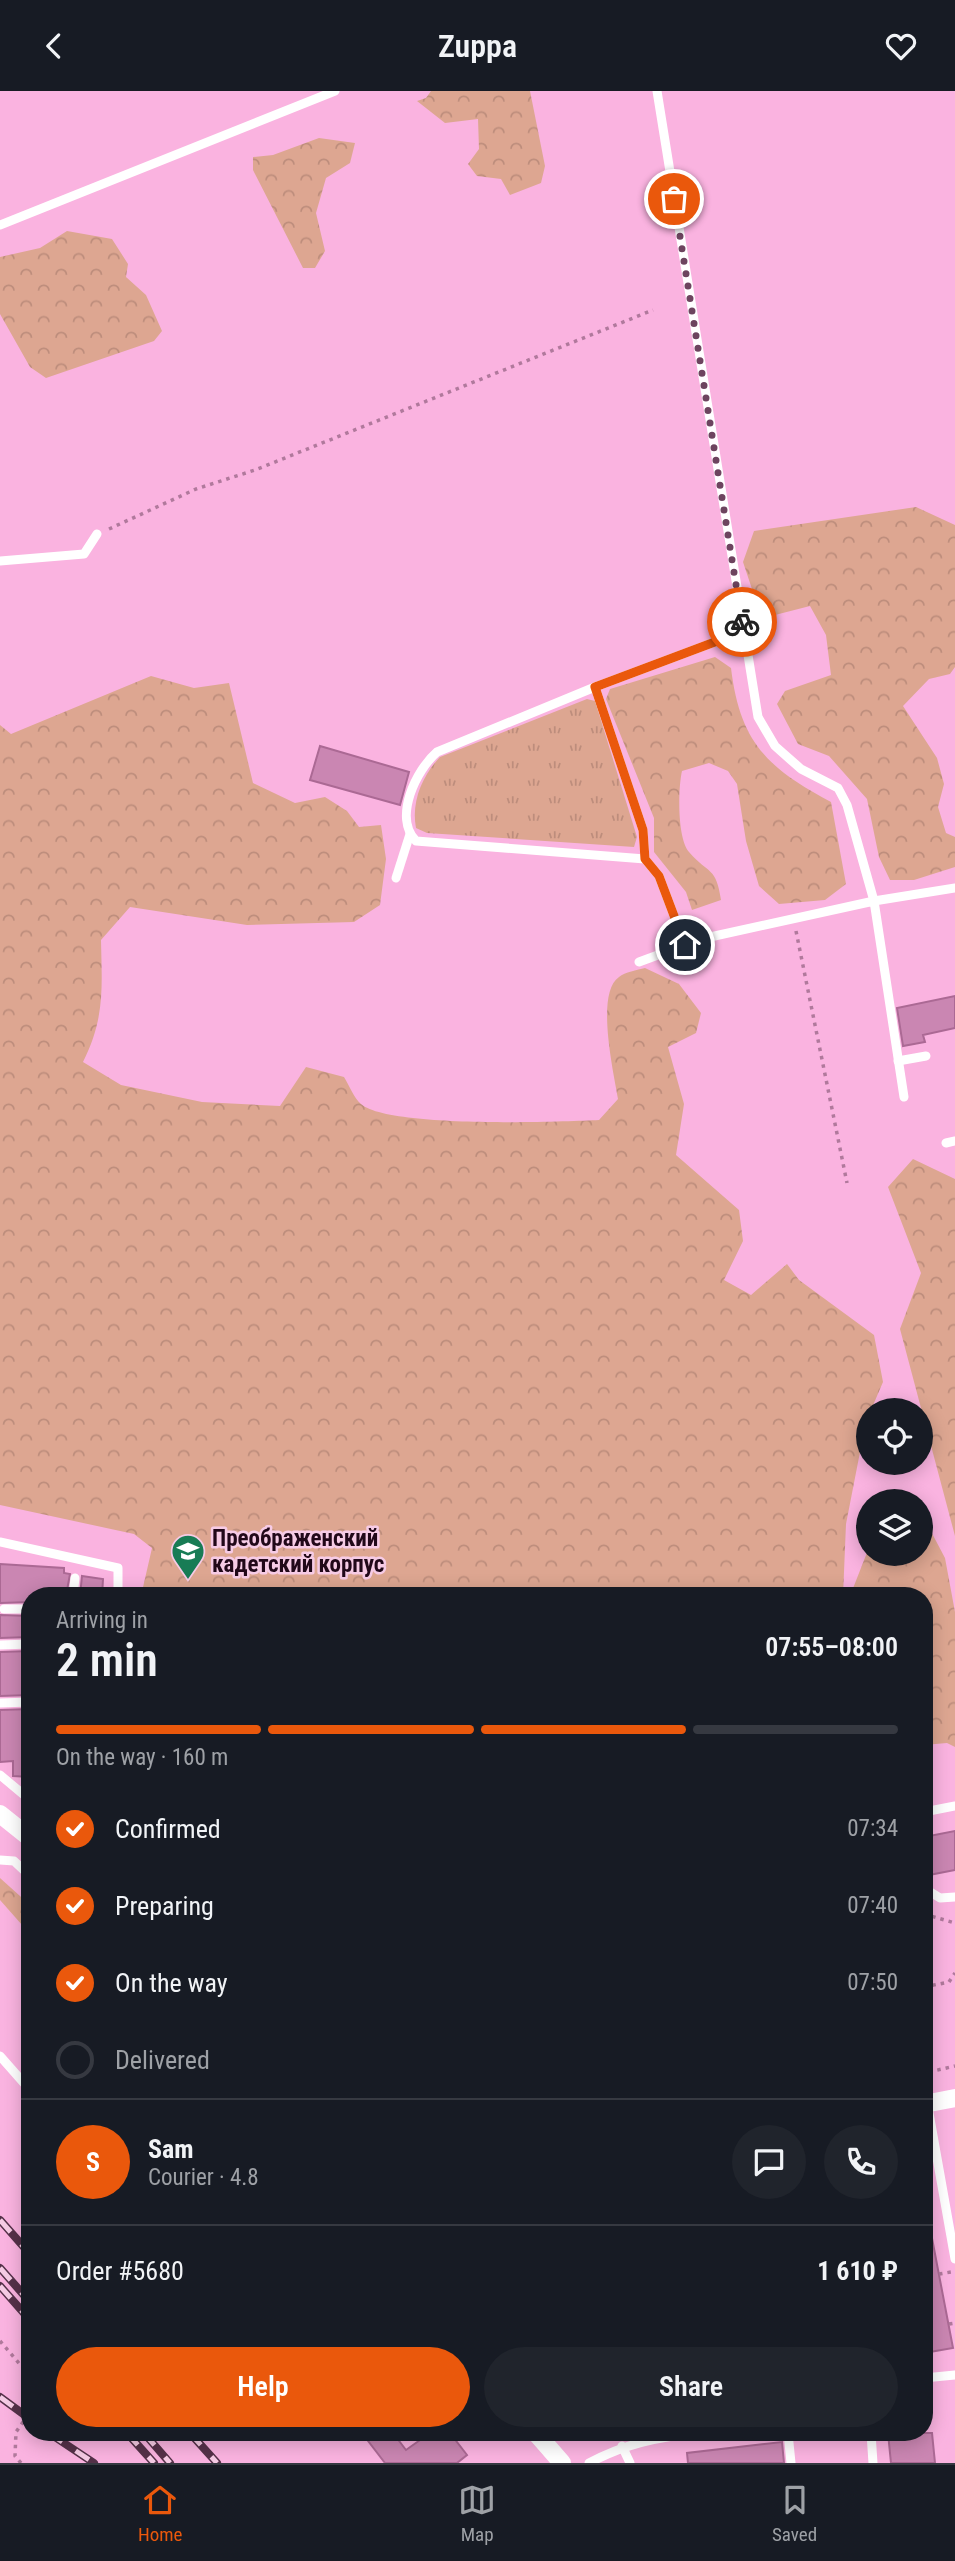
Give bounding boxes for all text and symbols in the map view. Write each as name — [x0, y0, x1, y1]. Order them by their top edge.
icon: back — [35, 27, 73, 65]
text: Zuppa — [438, 27, 517, 65]
icon: heart — [882, 27, 920, 65]
pin — [644, 169, 704, 229]
icon: bag — [655, 180, 693, 218]
courier — [707, 587, 777, 657]
icon: bike — [723, 603, 761, 641]
pin — [655, 915, 715, 975]
icon: home — [666, 926, 704, 964]
map controls — [856, 1398, 933, 1566]
button: locate — [856, 1398, 933, 1475]
button: layers — [856, 1489, 933, 1566]
place label: Преображенский кадетский корпус — [212, 1525, 384, 1578]
school or university icon: Преображенский кадетский корпус — [169, 1532, 207, 1581]
text: Arriving in — [56, 1607, 148, 1634]
text: 07:55–08:00 — [765, 1632, 898, 1662]
text: 2 min — [56, 1633, 158, 1687]
text: On the way · 160 m — [56, 1744, 228, 1771]
icon: check — [56, 1810, 94, 1848]
text: Confirmed — [115, 1814, 221, 1844]
text: 07:34 — [847, 1815, 898, 1842]
icon: check — [56, 1887, 94, 1925]
text: Preparing — [115, 1891, 214, 1921]
text: 07:40 — [847, 1892, 898, 1919]
icon: check — [56, 1964, 94, 2002]
text: On the way — [115, 1968, 228, 1998]
text: 07:50 — [847, 1969, 898, 1996]
text: Delivered — [115, 2045, 210, 2075]
button: chat — [732, 2125, 806, 2199]
button: phone — [824, 2125, 898, 2199]
text: Sam — [148, 2134, 194, 2164]
text: S — [86, 2147, 100, 2177]
text: Courier · 4.8 — [148, 2164, 259, 2191]
text: Order #5680 — [56, 2256, 184, 2286]
text: 1 610 ₽ — [817, 2256, 898, 2286]
button: Help — [56, 2347, 470, 2427]
button: Share — [484, 2347, 898, 2427]
tab: Home — [138, 2481, 182, 2546]
tab: Map — [458, 2481, 496, 2546]
tab: Saved — [772, 2481, 817, 2546]

